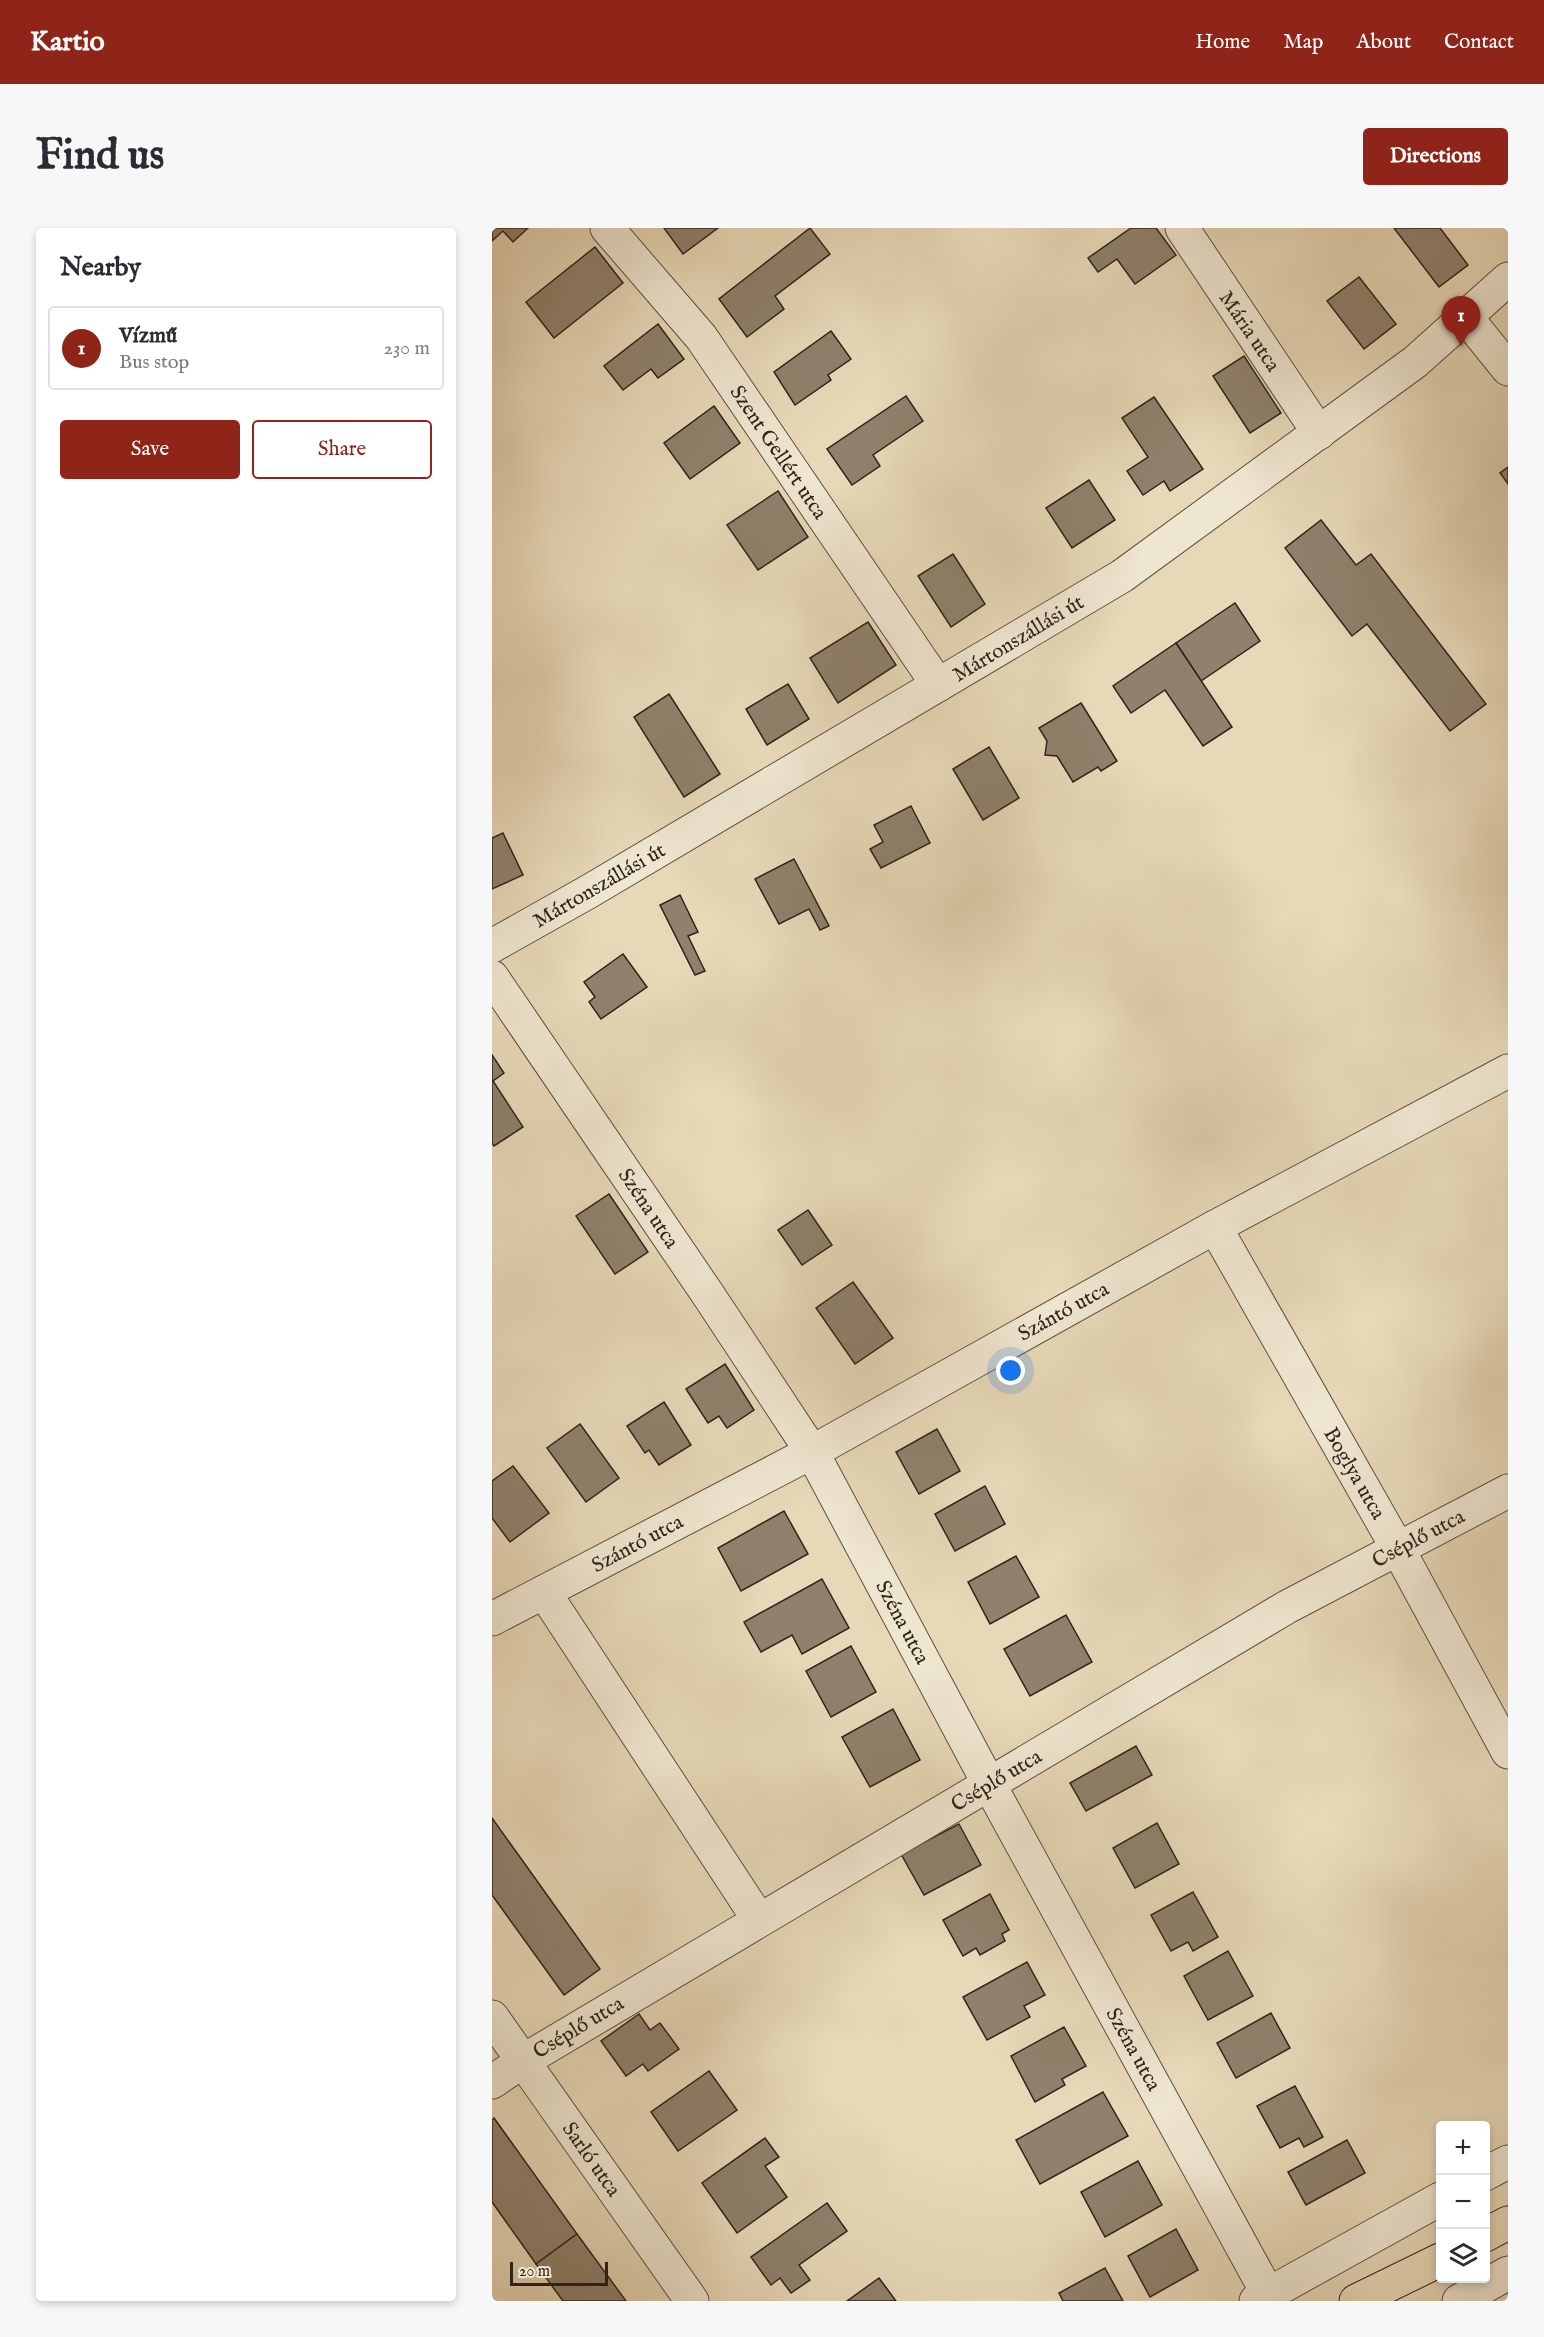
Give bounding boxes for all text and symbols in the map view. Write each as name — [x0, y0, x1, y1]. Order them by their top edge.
text: Kartio — [30, 25, 105, 60]
text: Home — [1195, 29, 1250, 56]
text: Map — [1283, 29, 1323, 56]
text: About — [1356, 29, 1411, 56]
text: Contact — [1444, 29, 1514, 56]
button: Directions — [1363, 128, 1508, 185]
text: Find us — [36, 130, 164, 183]
text: Nearby — [60, 251, 141, 284]
street label: Mária utca — [1212, 286, 1286, 378]
pin: 1 — [1442, 296, 1480, 346]
text: Vízmű — [119, 322, 177, 350]
text: 1 — [78, 336, 85, 361]
text: 230 m — [384, 336, 430, 361]
text: Bus stop — [119, 350, 189, 375]
street label: Szent Gellért utca — [723, 381, 833, 526]
button: Save — [60, 420, 240, 479]
button: Share — [252, 420, 432, 479]
street label: Mártonszállási út — [948, 589, 1089, 689]
street label: Mártonszállási út — [529, 837, 671, 935]
street label: Széna utca — [611, 1163, 685, 1255]
street label: Szántó utca — [1013, 1276, 1115, 1348]
your location — [996, 1356, 1025, 1385]
street label: Boglya utca — [1316, 1423, 1391, 1526]
street label: Cséplő utca — [1368, 1503, 1470, 1575]
street label: Szántó utca — [587, 1509, 689, 1580]
street label: Széna utca — [868, 1576, 935, 1670]
street label: Cséplő utca — [947, 1743, 1048, 1819]
street label: Cséplő utca — [529, 1990, 630, 2066]
street label: Széna utca — [1099, 2003, 1167, 2097]
street label: Sarló utca — [555, 2117, 627, 2203]
map controls — [1436, 2121, 1490, 2283]
button: + — [1436, 2121, 1490, 2175]
button: − — [1436, 2175, 1490, 2229]
button: layers — [1436, 2229, 1490, 2283]
scale bar — [510, 2259, 608, 2286]
text: 20 m — [519, 2262, 550, 2282]

